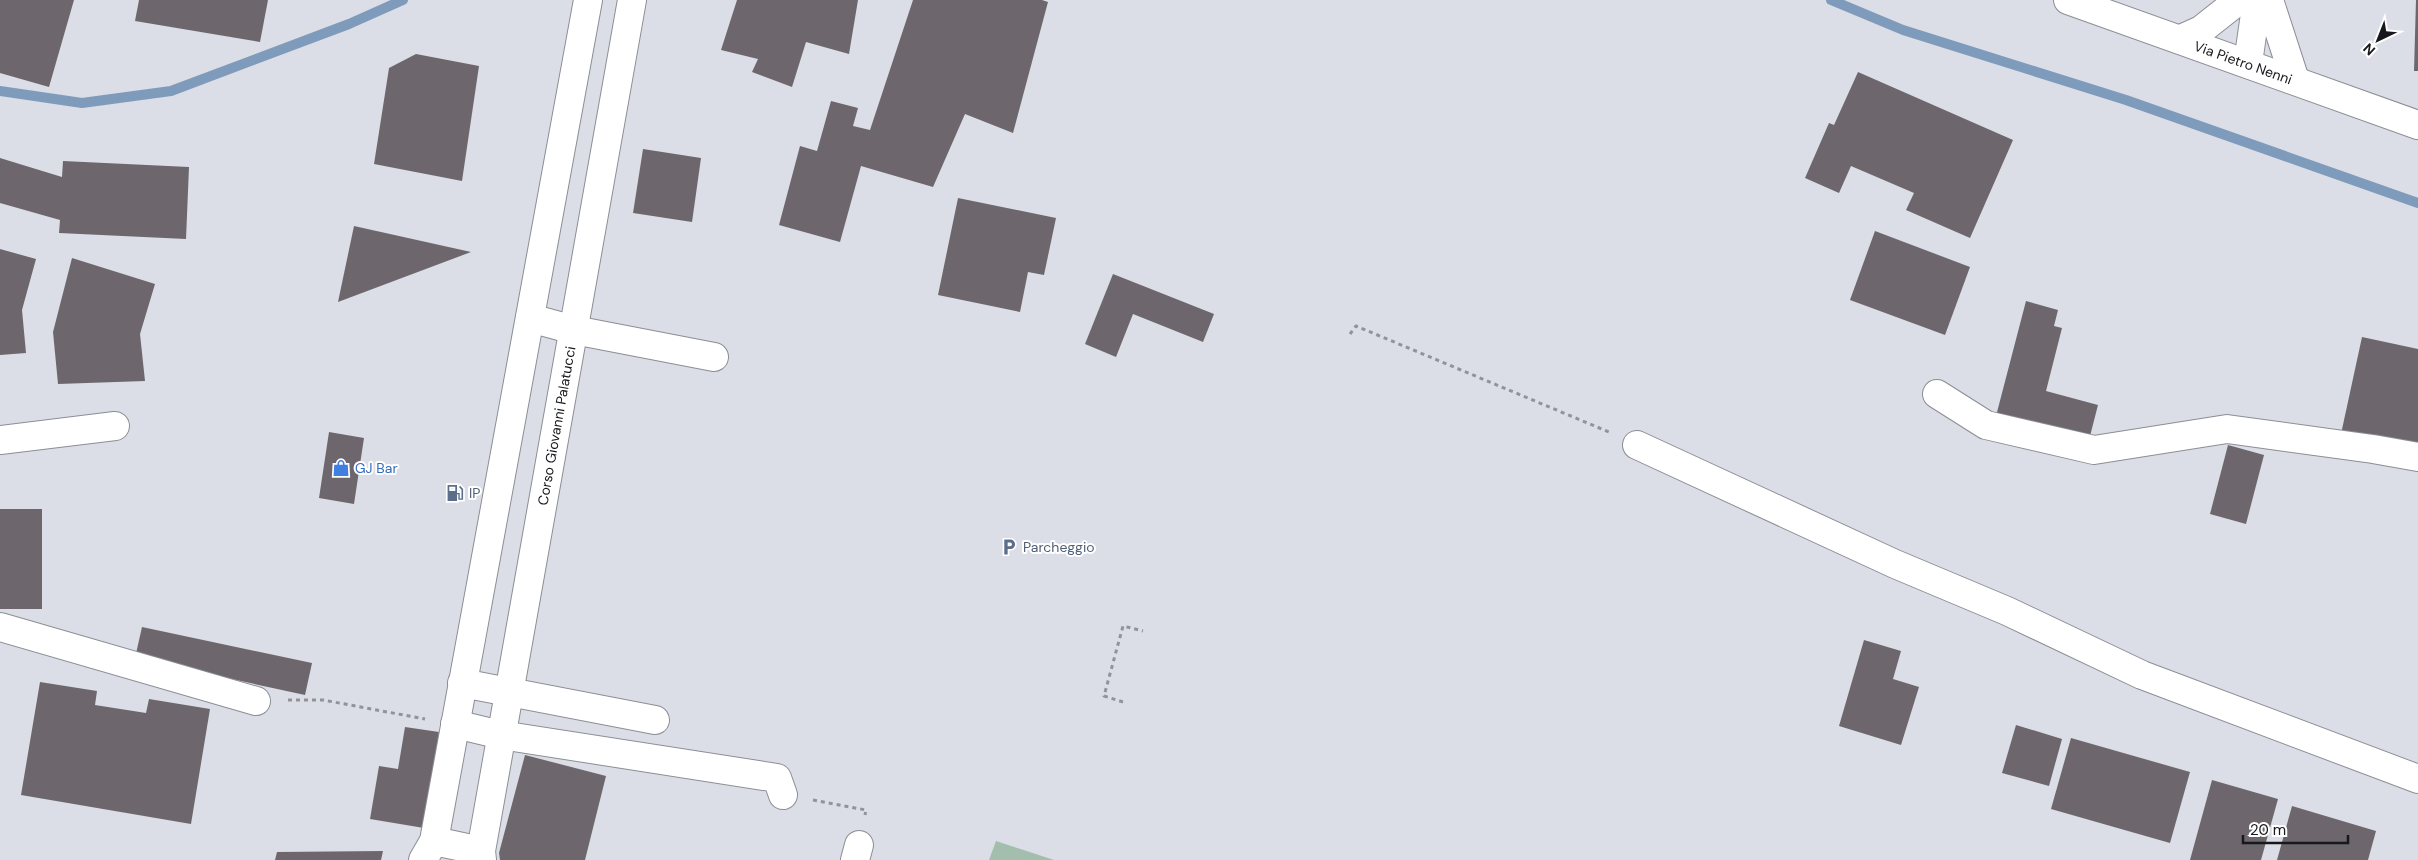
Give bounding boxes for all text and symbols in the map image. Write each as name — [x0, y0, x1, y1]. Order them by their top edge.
north arrow — [2353, 15, 2403, 65]
street label: Via Pietro Nenni — [2192, 37, 2295, 88]
text: N — [2359, 39, 2379, 60]
street label: Corso Giovanni Palatucci — [534, 345, 579, 507]
shop icon: GJ Bar — [331, 458, 351, 478]
place label: GJ Bar — [355, 459, 398, 477]
fuel station icon: IP — [445, 483, 465, 503]
place label: IP — [469, 484, 480, 502]
parking icon: Parcheggio — [999, 537, 1019, 557]
place label: Parcheggio — [1023, 538, 1095, 556]
scale bar — [2243, 812, 2348, 844]
text: 20 m — [2250, 820, 2286, 840]

